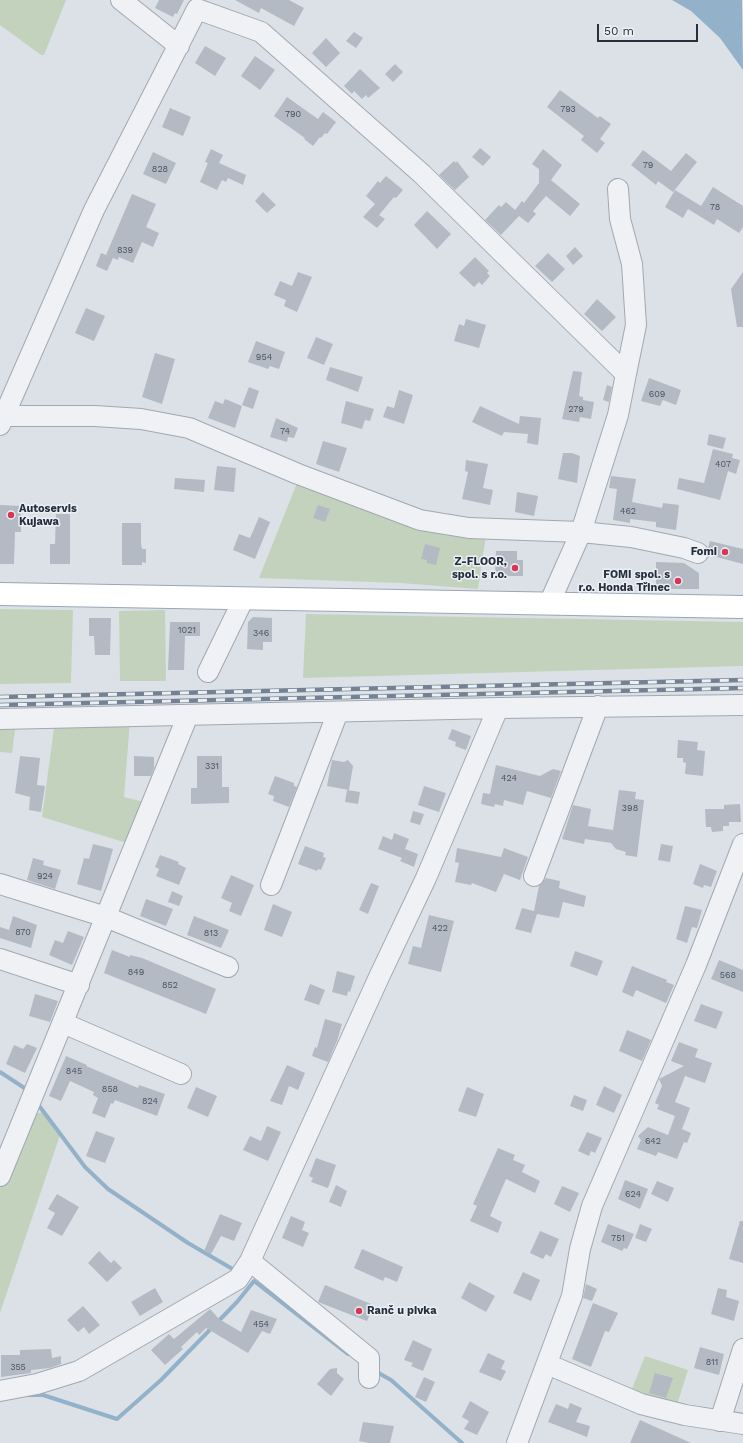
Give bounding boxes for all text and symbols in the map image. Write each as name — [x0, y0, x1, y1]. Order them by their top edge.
scale bar — [599, 16, 700, 42]
text: 50 m — [604, 24, 634, 38]
house number: 793 — [560, 104, 576, 114]
house number: 790 — [285, 109, 301, 119]
house number: 79 — [643, 160, 653, 170]
house number: 828 — [152, 164, 168, 174]
house number: 78 — [710, 202, 720, 212]
house number: 839 — [117, 245, 133, 255]
house number: 954 — [256, 352, 272, 362]
house number: 609 — [649, 389, 665, 399]
house number: 279 — [568, 404, 584, 414]
house number: 74 — [280, 426, 290, 436]
house number: 407 — [715, 459, 731, 469]
place label: Autoservis Kujawa — [19, 502, 77, 528]
house number: 462 — [620, 506, 636, 516]
marker: Autoservis Kujawa — [6, 510, 16, 520]
place label: Fomi — [691, 545, 717, 559]
marker: Fomi — [720, 547, 730, 557]
place label: Z-FLOOR, spol. s r.o. — [452, 555, 507, 581]
marker: Z-FLOOR, spol. s r.o. — [510, 563, 520, 573]
place label: FOMI spol. s r.o. Honda Třinec — [579, 568, 670, 594]
marker: FOMI spol. s r.o. Honda Třinec — [673, 576, 683, 586]
house number: 1021 — [178, 625, 196, 635]
house number: 346 — [253, 628, 269, 638]
house number: 331 — [205, 761, 219, 771]
house number: 424 — [501, 773, 517, 783]
house number: 398 — [622, 803, 638, 813]
house number: 924 — [37, 871, 53, 881]
house number: 422 — [432, 923, 448, 933]
house number: 870 — [15, 927, 31, 937]
house number: 813 — [204, 928, 218, 938]
house number: 849 — [128, 967, 144, 977]
house number: 568 — [720, 970, 736, 980]
house number: 852 — [162, 980, 178, 990]
house number: 845 — [66, 1066, 82, 1076]
house number: 858 — [102, 1084, 118, 1094]
house number: 824 — [142, 1096, 158, 1106]
house number: 642 — [645, 1136, 661, 1146]
house number: 624 — [625, 1189, 641, 1199]
house number: 751 — [611, 1233, 625, 1243]
place label: Ranč u pivka — [367, 1304, 437, 1318]
marker: Ranč u pivka — [354, 1306, 364, 1316]
house number: 454 — [253, 1319, 269, 1329]
house number: 811 — [706, 1357, 718, 1367]
house number: 355 — [10, 1362, 26, 1372]

